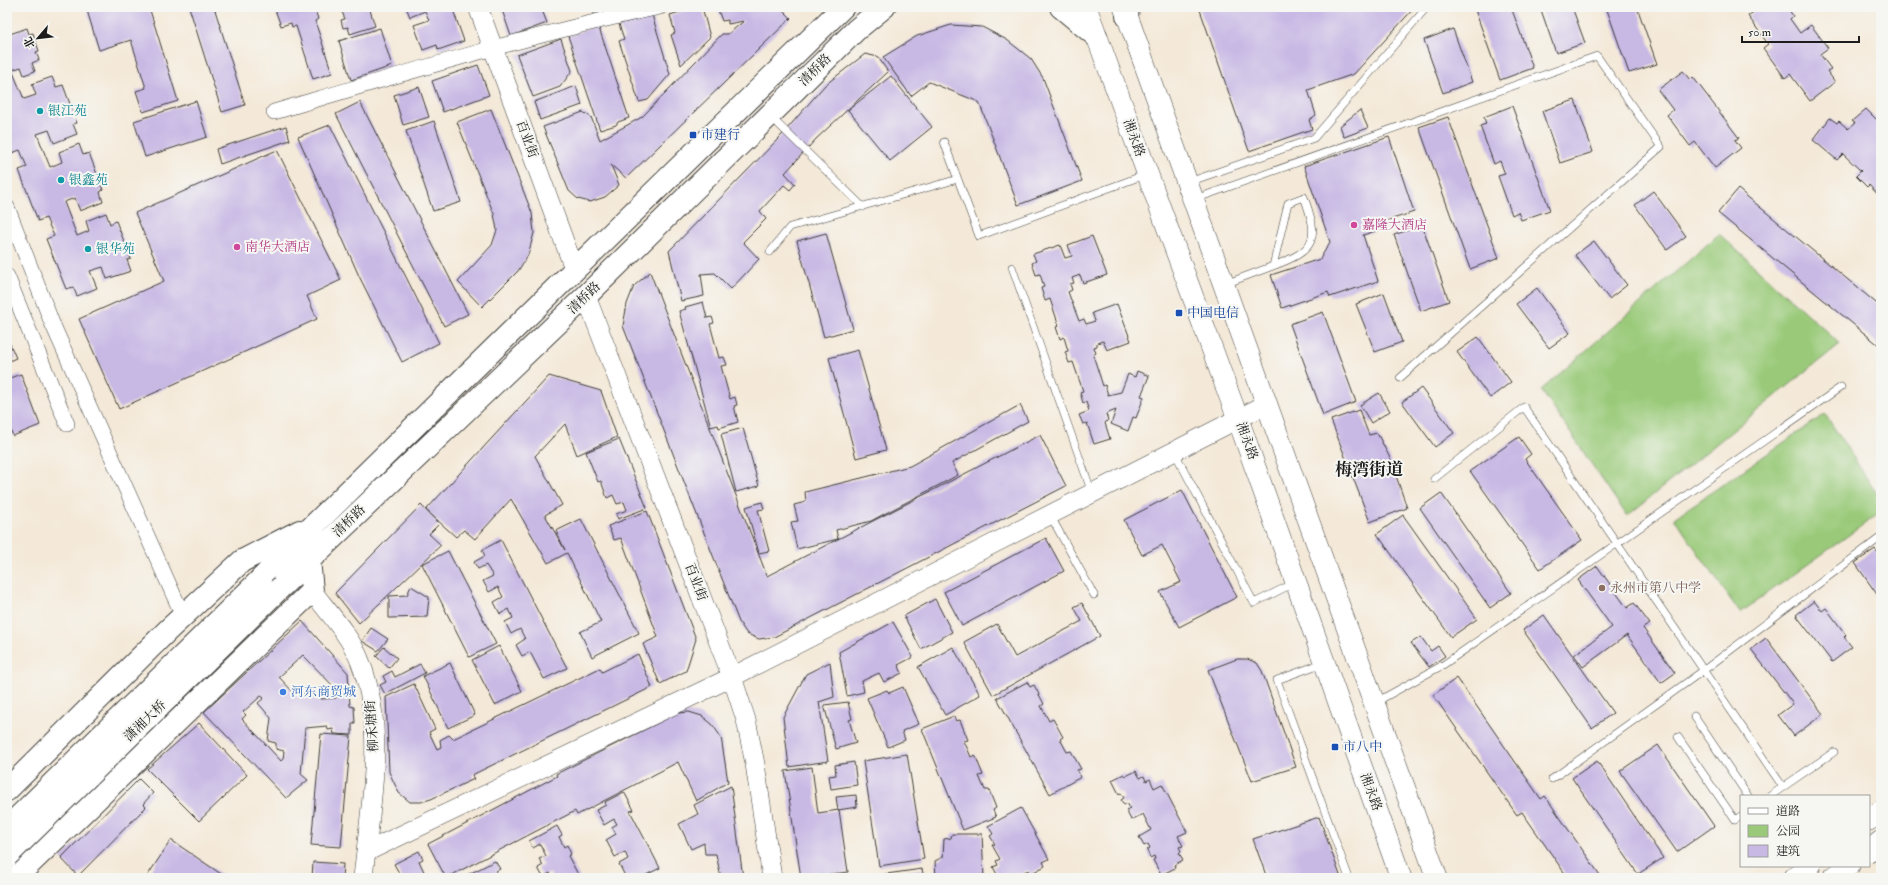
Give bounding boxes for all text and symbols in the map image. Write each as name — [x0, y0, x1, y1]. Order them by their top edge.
north arrow — [18, 18, 58, 58]
scale bar — [1742, 18, 1859, 44]
text: 50 m — [1748, 25, 1772, 40]
text: 北 — [21, 35, 38, 50]
street label: 清桥路 — [796, 51, 834, 89]
place label: 银江苑 — [48, 103, 87, 119]
marker: 银江苑 — [35, 106, 45, 116]
street label: 湘永路 — [1120, 117, 1148, 159]
street label: 百业街 — [513, 118, 541, 160]
place label: 市建行 — [701, 127, 740, 143]
marker: 市建行 — [688, 130, 698, 140]
place label: 银鑫苑 — [69, 172, 108, 188]
marker: 银鑫苑 — [56, 175, 66, 185]
place label: 嘉隆大酒店 — [1362, 217, 1427, 233]
marker: 嘉隆大酒店 — [1349, 220, 1359, 230]
place label: 南华大酒店 — [245, 239, 310, 255]
place label: 银华苑 — [96, 241, 135, 257]
marker: 南华大酒店 — [232, 242, 242, 252]
marker: 银华苑 — [83, 244, 93, 254]
street label: 清桥路 — [564, 279, 604, 317]
place label: 中国电信 — [1187, 305, 1239, 321]
marker: 中国电信 — [1174, 308, 1184, 318]
street label: 湘永路 — [1233, 420, 1261, 462]
district label: 梅湾街道 — [1335, 459, 1403, 480]
street label: 清桥路 — [329, 502, 369, 540]
street label: 百业街 — [682, 561, 710, 603]
place label: 永州市第八中学 — [1610, 580, 1701, 596]
marker: 永州市第八中学 — [1597, 583, 1607, 593]
place label: 河东商贸城 — [291, 684, 356, 700]
marker: 河东商贸城 — [278, 687, 288, 697]
street label: 潇湘大桥 — [121, 697, 169, 745]
street label: 柳禾塘街 — [362, 699, 382, 753]
place label: 市八中 — [1343, 739, 1382, 755]
marker: 市八中 — [1330, 742, 1340, 752]
street label: 湘永路 — [1357, 771, 1385, 813]
legend — [1740, 795, 1870, 867]
text: 道路 — [1776, 804, 1800, 819]
text: 公园 — [1776, 824, 1800, 839]
text: 建筑 — [1776, 844, 1800, 859]

